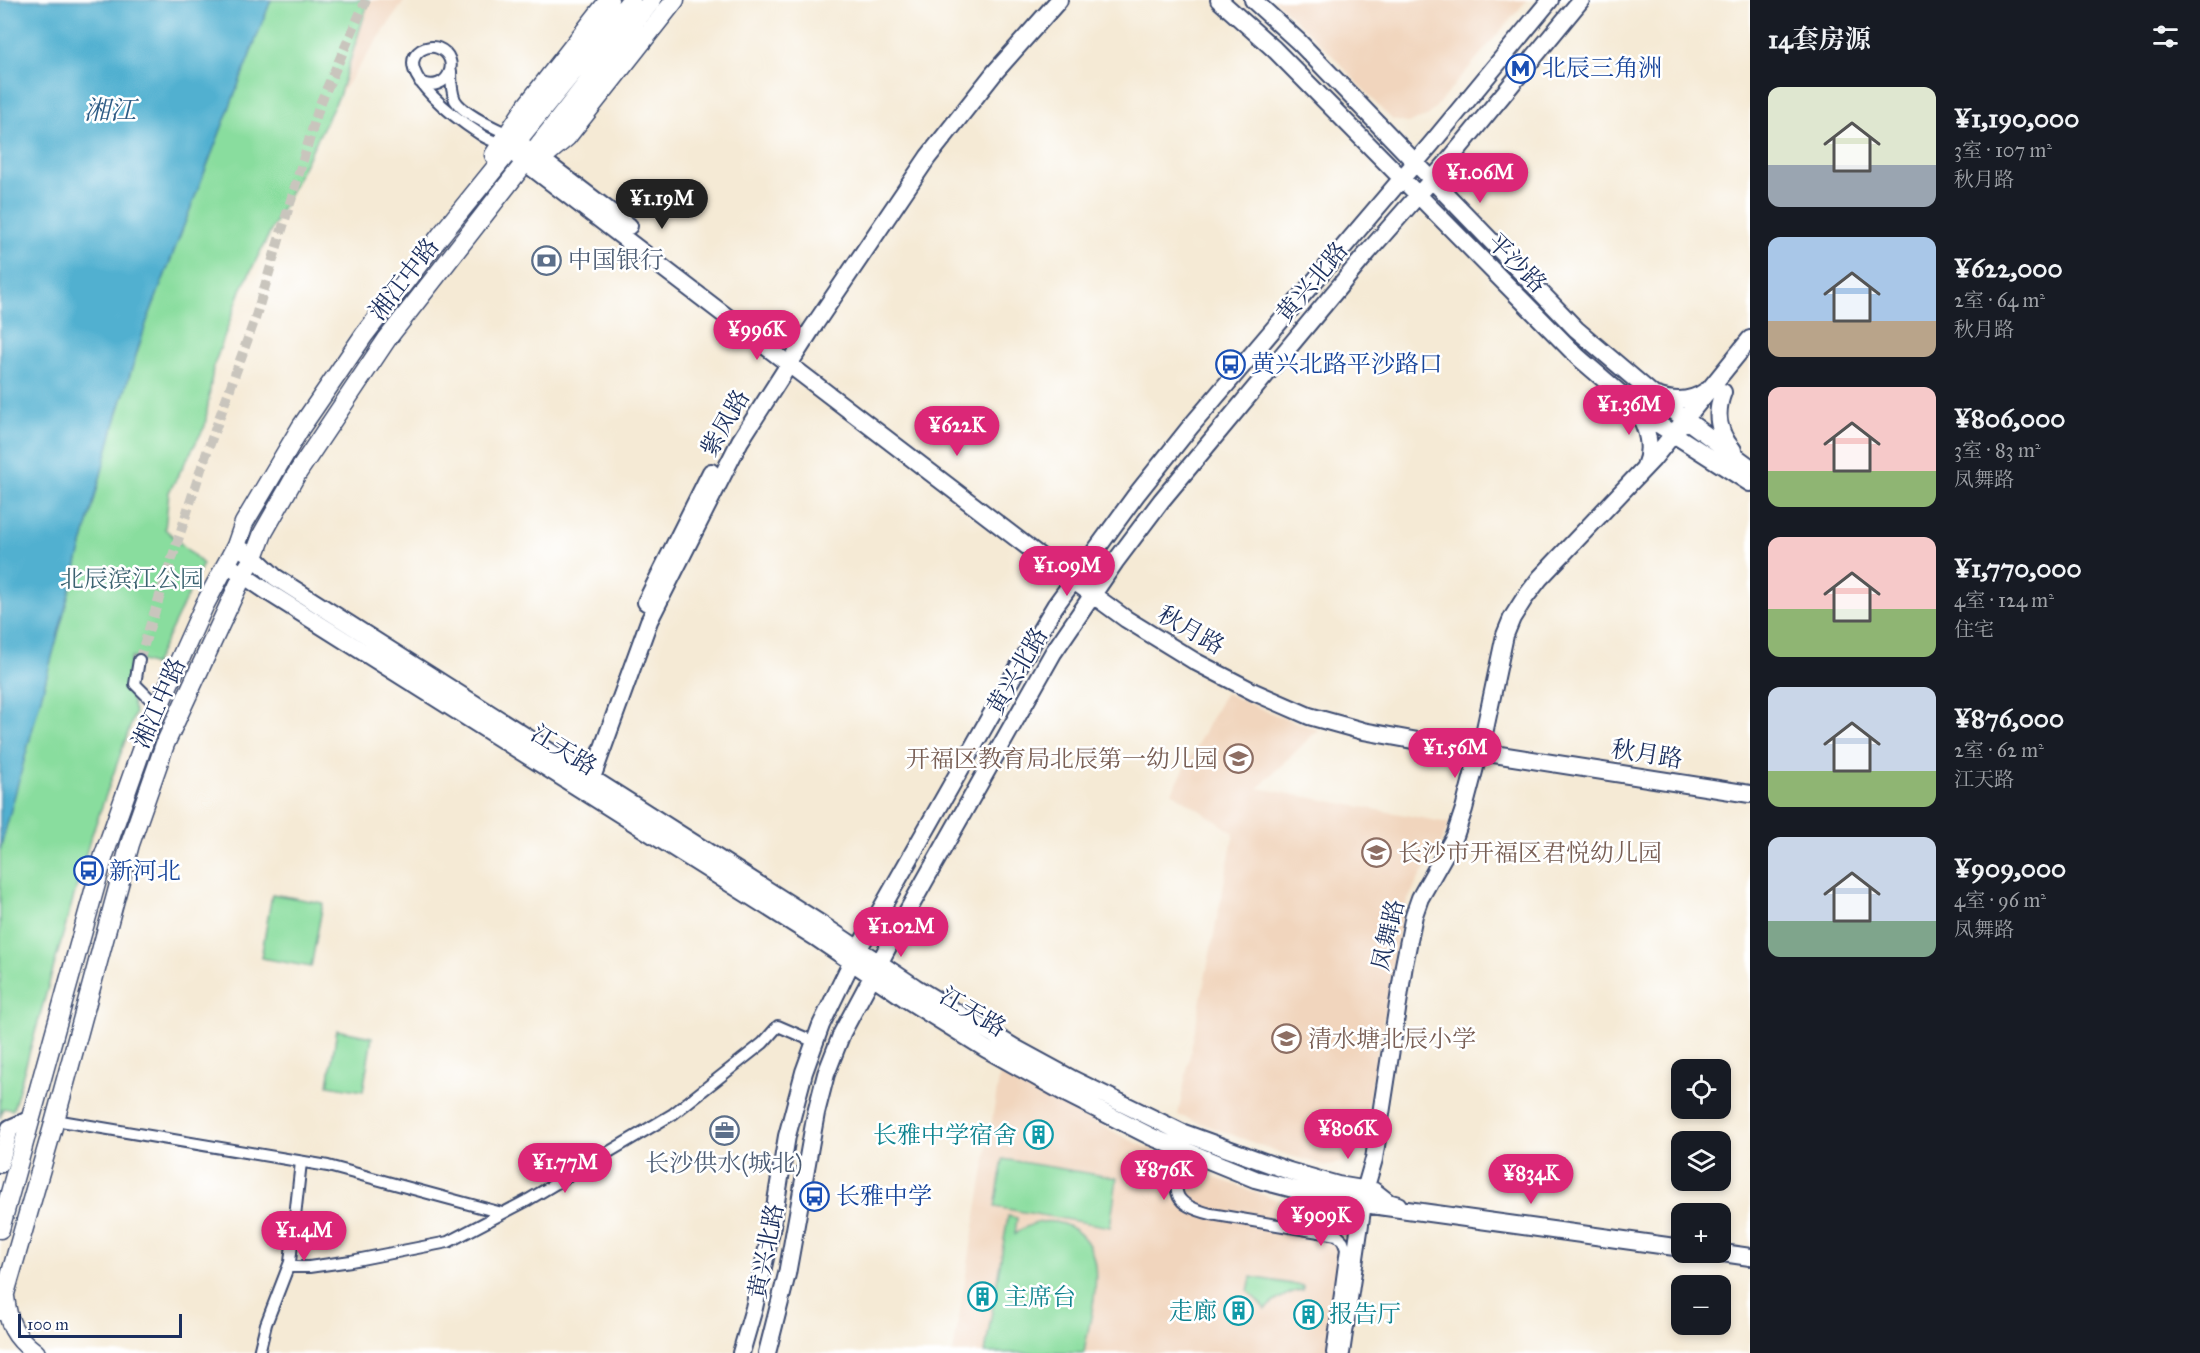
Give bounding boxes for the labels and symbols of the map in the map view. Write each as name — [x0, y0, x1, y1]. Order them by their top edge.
metro station icon: 北辰三角洲 — [1505, 52, 1537, 84]
place label: 北辰三角洲 — [1542, 53, 1662, 83]
water label: 湘江 — [84, 94, 140, 126]
pin: ¥1.06M — [1431, 153, 1529, 204]
pin: ¥1.19M — [613, 179, 711, 230]
street label: 平沙路 — [1481, 227, 1553, 299]
street label: 湘江中路 — [363, 232, 445, 326]
street label: 黄兴北路 — [1270, 236, 1354, 328]
bank icon: 中国银行 — [531, 244, 563, 276]
place label: 中国银行 — [568, 245, 664, 275]
pin: ¥996K — [715, 310, 799, 361]
bus stop icon: 黄兴北路平沙路口 — [1214, 348, 1246, 380]
place label: 黄兴北路平沙路口 — [1251, 349, 1443, 379]
street label: 紫凤路 — [694, 384, 756, 462]
pin: ¥1.36M — [1580, 385, 1678, 436]
pin: ¥622K — [915, 406, 999, 457]
pin: ¥1.09M — [1018, 546, 1116, 597]
park label: 北辰滨江公园 — [60, 564, 204, 594]
street label: 秋月路 — [1152, 599, 1230, 661]
street label: 黄兴北路 — [980, 622, 1054, 720]
street label: 湘江中路 — [126, 653, 192, 753]
street label: 江天路 — [526, 718, 602, 782]
pin: ¥1.56M — [1406, 728, 1504, 779]
street label: 秋月路 — [1609, 734, 1685, 774]
school or university icon: 开福区教育局北辰第一幼儿园 — [1223, 743, 1255, 775]
place label: 开福区教育局北辰第一幼儿园 — [906, 744, 1218, 774]
school or university icon: 长沙市开福区君悦幼儿园 — [1361, 837, 1393, 869]
place label: 长沙市开福区君悦幼儿园 — [1398, 838, 1662, 868]
bus stop icon: 新河北 — [72, 855, 104, 887]
place label: 新河北 — [109, 856, 181, 886]
street label: 凤舞路 — [1365, 897, 1411, 973]
pin: ¥1.02M — [852, 907, 950, 958]
street label: 江天路 — [934, 981, 1012, 1043]
school or university icon: 清水塘北辰小学 — [1271, 1023, 1303, 1055]
place label: 清水塘北辰小学 — [1308, 1024, 1476, 1054]
pin: ¥806K — [1306, 1109, 1390, 1160]
office icon: 长沙供水(城北) — [708, 1114, 740, 1146]
building icon: 长雅中学宿舍 — [1022, 1119, 1054, 1151]
place label: 长雅中学宿舍 — [873, 1120, 1017, 1150]
pin: ¥1.77M — [516, 1143, 614, 1194]
place label: 长沙供水(城北) — [645, 1148, 803, 1178]
pin: ¥876K — [1122, 1150, 1206, 1201]
pin: ¥834K — [1489, 1154, 1573, 1205]
bus stop icon: 长雅中学 — [799, 1180, 831, 1212]
place label: 长雅中学 — [836, 1181, 932, 1211]
pin: ¥909K — [1279, 1196, 1363, 1247]
street label: 黄兴北路 — [742, 1201, 790, 1301]
pin: ¥1.4M — [262, 1211, 346, 1262]
building icon: 主席台 — [967, 1281, 999, 1313]
place label: 主席台 — [1004, 1282, 1076, 1312]
building icon: 走廊 — [1222, 1295, 1254, 1327]
place label: 走廊 — [1169, 1296, 1217, 1326]
building icon: 报告厅 — [1292, 1298, 1324, 1330]
place label: 报告厅 — [1329, 1299, 1401, 1329]
scale bar — [18, 1311, 182, 1338]

